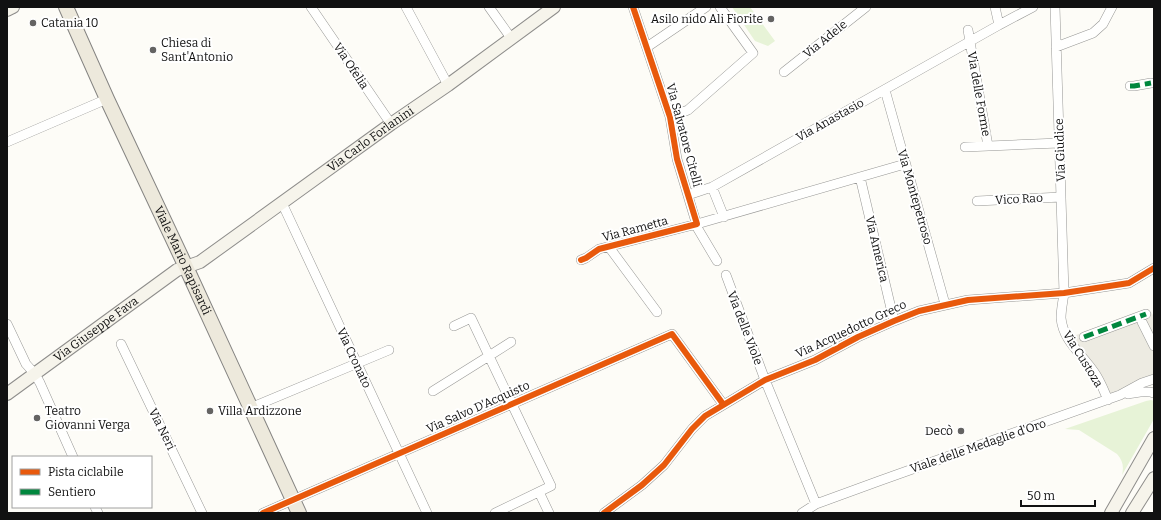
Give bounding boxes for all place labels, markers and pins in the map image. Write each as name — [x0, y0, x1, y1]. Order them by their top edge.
place label: Asilo nido Ali Fiorite — [651, 12, 763, 26]
marker: Asilo nido Ali Fiorite — [766, 14, 776, 24]
place label: Catania 10 — [41, 16, 98, 30]
marker: Catania 10 — [28, 18, 38, 28]
place label: Chiesa di Sant'Antonio — [161, 36, 233, 64]
marker: Chiesa di Sant'Antonio — [148, 45, 158, 55]
place label: Teatro Giovanni Verga — [45, 404, 131, 432]
place label: Villa Ardizzone — [218, 404, 302, 418]
marker: Villa Ardizzone — [205, 406, 215, 416]
marker: Teatro Giovanni Verga — [32, 413, 42, 423]
place label: Decò — [925, 424, 953, 438]
marker: Decò — [956, 426, 966, 436]

